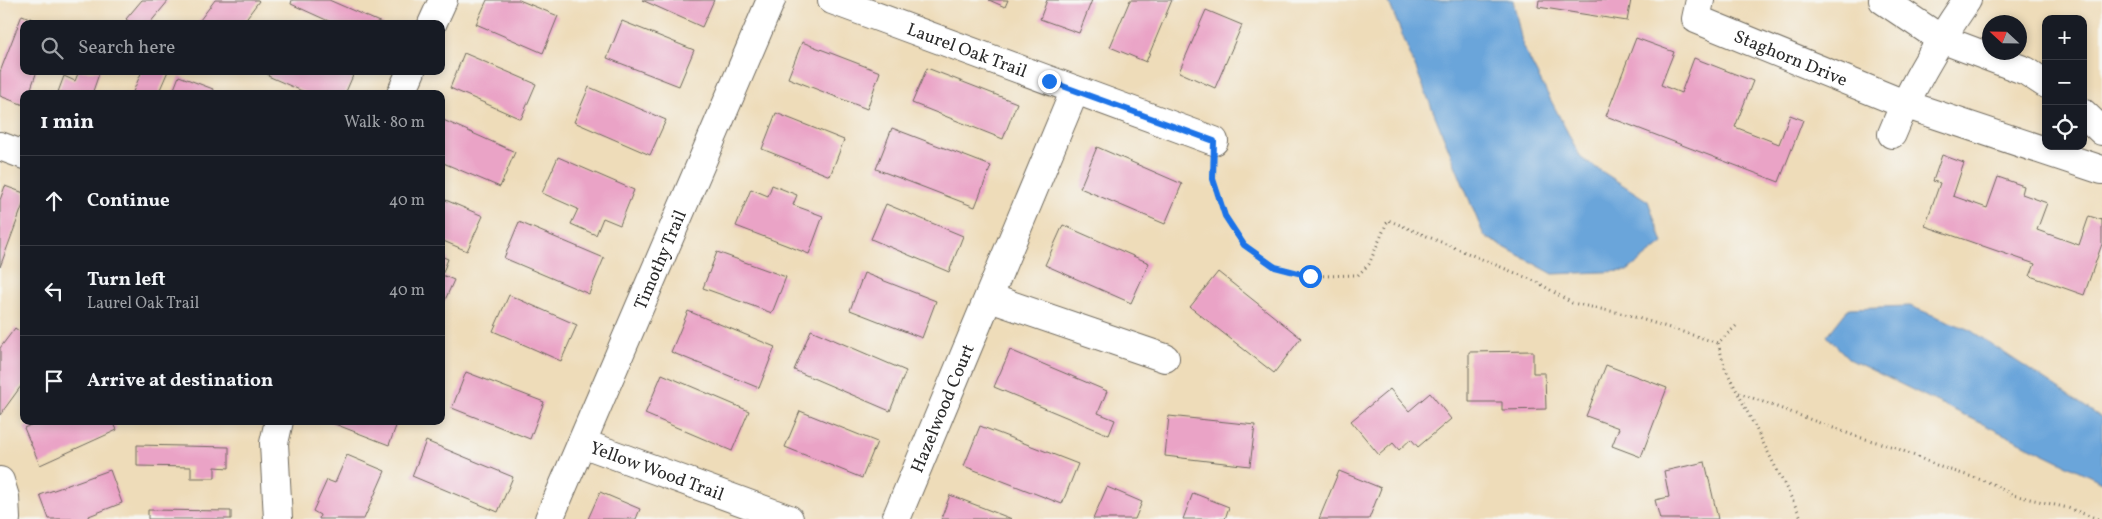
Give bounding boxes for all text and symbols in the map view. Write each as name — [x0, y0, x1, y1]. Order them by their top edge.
north arrow — [1982, 15, 2027, 60]
map controls — [2042, 15, 2087, 150]
button: + — [2042, 15, 2087, 60]
street label: Laurel Oak Trail — [903, 18, 1030, 85]
search box — [20, 20, 445, 75]
street label: Staghorn Drive — [1730, 25, 1851, 94]
icon: search — [38, 34, 66, 62]
text: Search here — [78, 35, 175, 61]
button: − — [2042, 60, 2087, 105]
route end — [1038, 70, 1061, 93]
button: locate — [2042, 105, 2087, 150]
text: 1 min — [40, 108, 94, 137]
text: Walk · 80 m — [344, 112, 425, 134]
icon: ahead — [40, 187, 68, 215]
text: Continue — [87, 188, 170, 214]
text: 40 m — [389, 190, 425, 212]
street label: Timothy Trail — [629, 207, 694, 314]
route start — [1299, 265, 1322, 288]
text: Turn left — [87, 267, 166, 293]
icon: left — [40, 277, 68, 305]
text: 40 m — [389, 280, 425, 302]
text: Laurel Oak Trail — [87, 293, 199, 315]
street label: Hazelwood Court — [906, 341, 982, 477]
icon: arrive — [40, 367, 68, 395]
text: Arrive at destination — [87, 368, 273, 394]
street label: Yellow Wood Trail — [586, 436, 727, 508]

